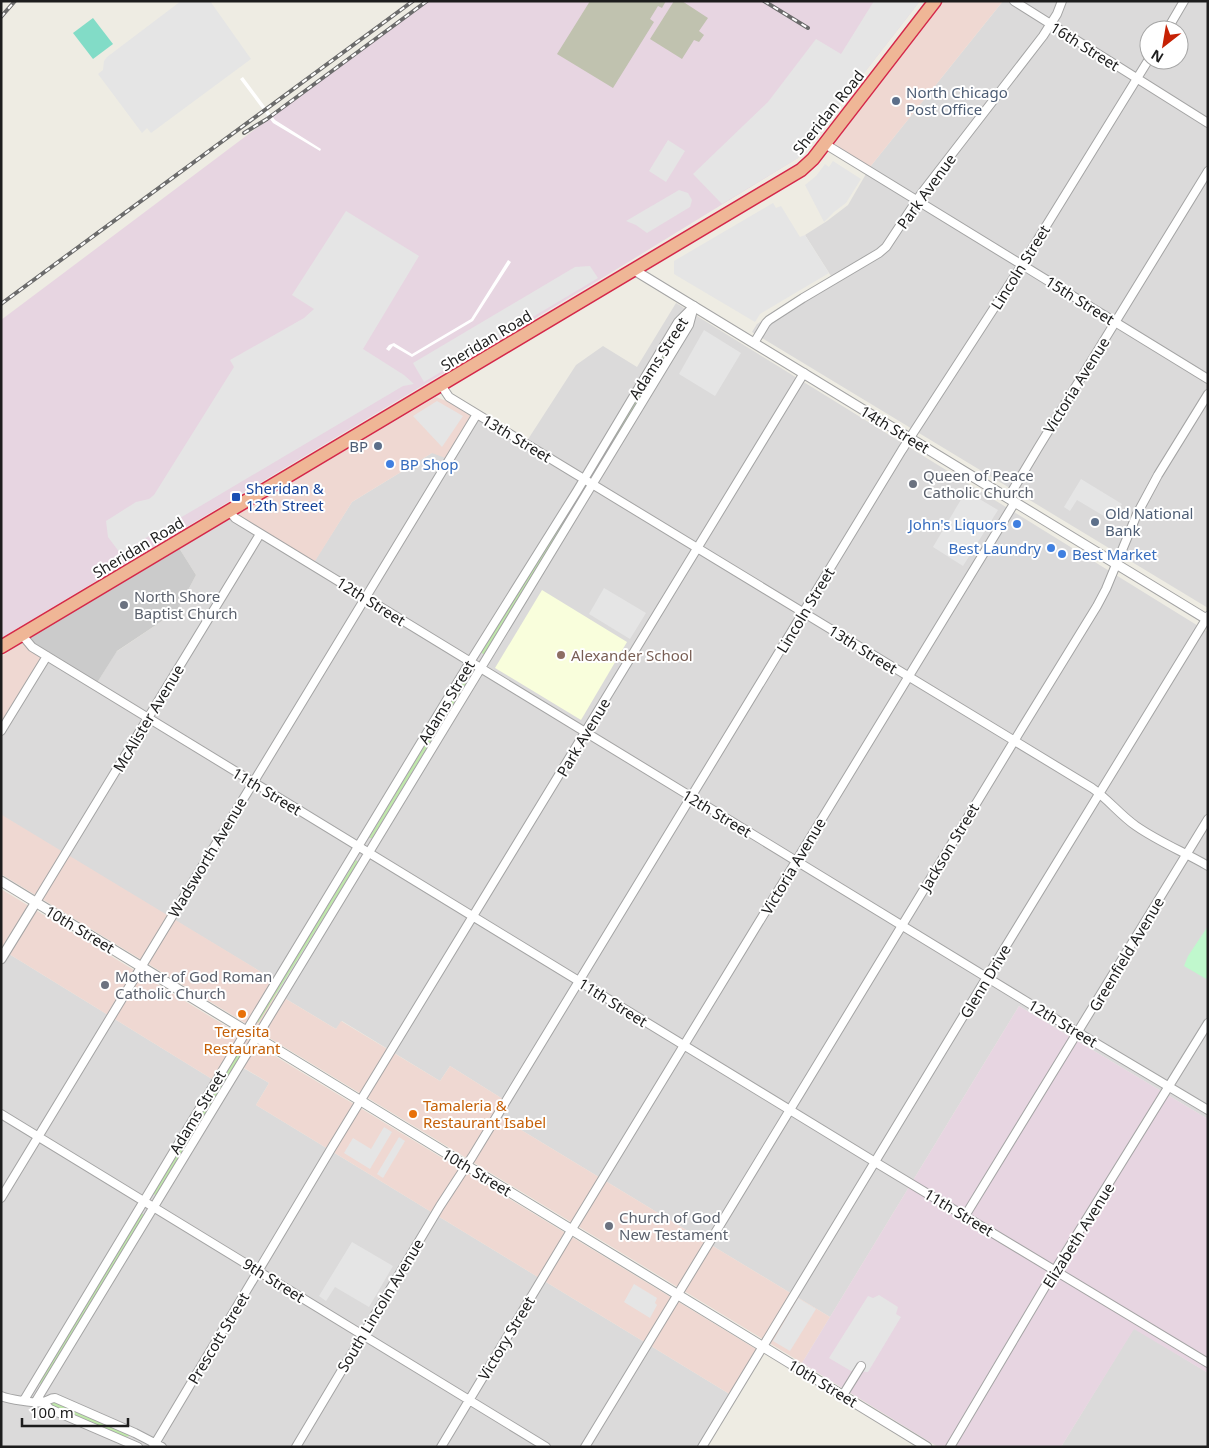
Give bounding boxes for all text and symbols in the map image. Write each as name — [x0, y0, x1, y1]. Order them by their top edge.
street label: 16th Street — [1047, 17, 1124, 75]
north arrow — [1139, 20, 1189, 70]
text: N — [1147, 45, 1167, 68]
street label: Sheridan Road — [788, 66, 868, 158]
place label: North Chicago Post Office — [906, 82, 1008, 119]
marker: North Chicago Post Office — [890, 95, 902, 107]
street label: Park Avenue — [892, 149, 960, 233]
street label: Lincoln Street — [986, 220, 1054, 313]
street label: 15th Street — [1042, 271, 1119, 329]
street label: Sheridan Road — [437, 305, 535, 375]
street label: Adams Street — [624, 313, 692, 403]
street label: Victoria Avenue — [1038, 333, 1114, 437]
street label: 14th Street — [857, 400, 934, 458]
street label: 13th Street — [479, 409, 556, 467]
place label: BP — [349, 436, 368, 456]
marker: BP — [372, 440, 384, 452]
place label: BP Shop — [400, 454, 459, 474]
marker: BP Shop — [384, 458, 396, 470]
place label: Queen of Peace Catholic Church — [923, 465, 1034, 502]
place label: Sheridan & 12th Street — [246, 478, 324, 515]
marker: Queen of Peace Catholic Church — [907, 478, 919, 490]
marker: Sheridan & 12th Street — [230, 491, 242, 503]
place label: Old National Bank — [1105, 503, 1193, 540]
street label: Sheridan Road — [89, 512, 187, 582]
place label: John's Liquors — [907, 514, 1007, 534]
marker: Old National Bank — [1089, 516, 1101, 528]
marker: John's Liquors — [1011, 518, 1023, 530]
place label: Best Laundry — [948, 538, 1041, 558]
marker: Best Laundry — [1045, 542, 1057, 554]
place label: Best Market — [1072, 544, 1157, 564]
marker: Best Market — [1056, 548, 1068, 560]
street label: Lincoln Street — [772, 563, 839, 656]
street label: 12th Street — [333, 572, 410, 630]
place label: North Shore Baptist Church — [134, 586, 238, 623]
marker: North Shore Baptist Church — [118, 599, 130, 611]
street label: 13th Street — [825, 620, 902, 678]
place label: Alexander School — [571, 645, 693, 665]
marker: Alexander School — [555, 649, 567, 661]
street label: Adams Street — [413, 656, 479, 748]
street label: McAlister Avenue — [108, 661, 188, 775]
street label: Park Avenue — [552, 694, 614, 780]
street label: 11th Street — [229, 762, 306, 820]
street label: 12th Street — [679, 784, 756, 842]
street label: Wadsworth Avenue — [163, 793, 251, 921]
street label: Jackson Street — [914, 799, 983, 896]
street label: Victoria Avenue — [756, 814, 830, 918]
street label: Greenfield Avenue — [1084, 893, 1168, 1015]
street label: 10th Street — [42, 900, 119, 958]
street label: Glenn Drive — [955, 940, 1015, 1022]
place label: Mother of God Roman Catholic Church — [115, 966, 272, 1003]
street label: 11th Street — [575, 973, 652, 1031]
marker: Mother of God Roman Catholic Church — [99, 979, 111, 991]
street label: 12th Street — [1025, 994, 1102, 1052]
marker: Teresita Restaurant — [236, 1008, 248, 1020]
place label: Teresita Restaurant — [203, 1021, 281, 1058]
street label: Adams Street — [164, 1066, 230, 1158]
place label: Tamaleria & Restaurant Isabel — [423, 1095, 546, 1132]
marker: Tamaleria & Restaurant Isabel — [407, 1108, 419, 1120]
street label: 10th Street — [439, 1143, 516, 1201]
street label: Elizabeth Avenue — [1038, 1179, 1118, 1291]
street label: 11th Street — [921, 1183, 998, 1241]
place label: Church of God New Testament — [619, 1207, 729, 1244]
marker: Church of God New Testament — [603, 1220, 615, 1232]
street label: South Lincoln Avenue — [332, 1235, 428, 1375]
street label: 9th Street — [239, 1253, 309, 1307]
street label: Prescott Street — [183, 1288, 254, 1388]
street label: Victory Street — [473, 1292, 539, 1384]
street label: 10th Street — [785, 1354, 862, 1412]
scale bar — [22, 1396, 129, 1428]
text: 100 m — [30, 1402, 74, 1422]

